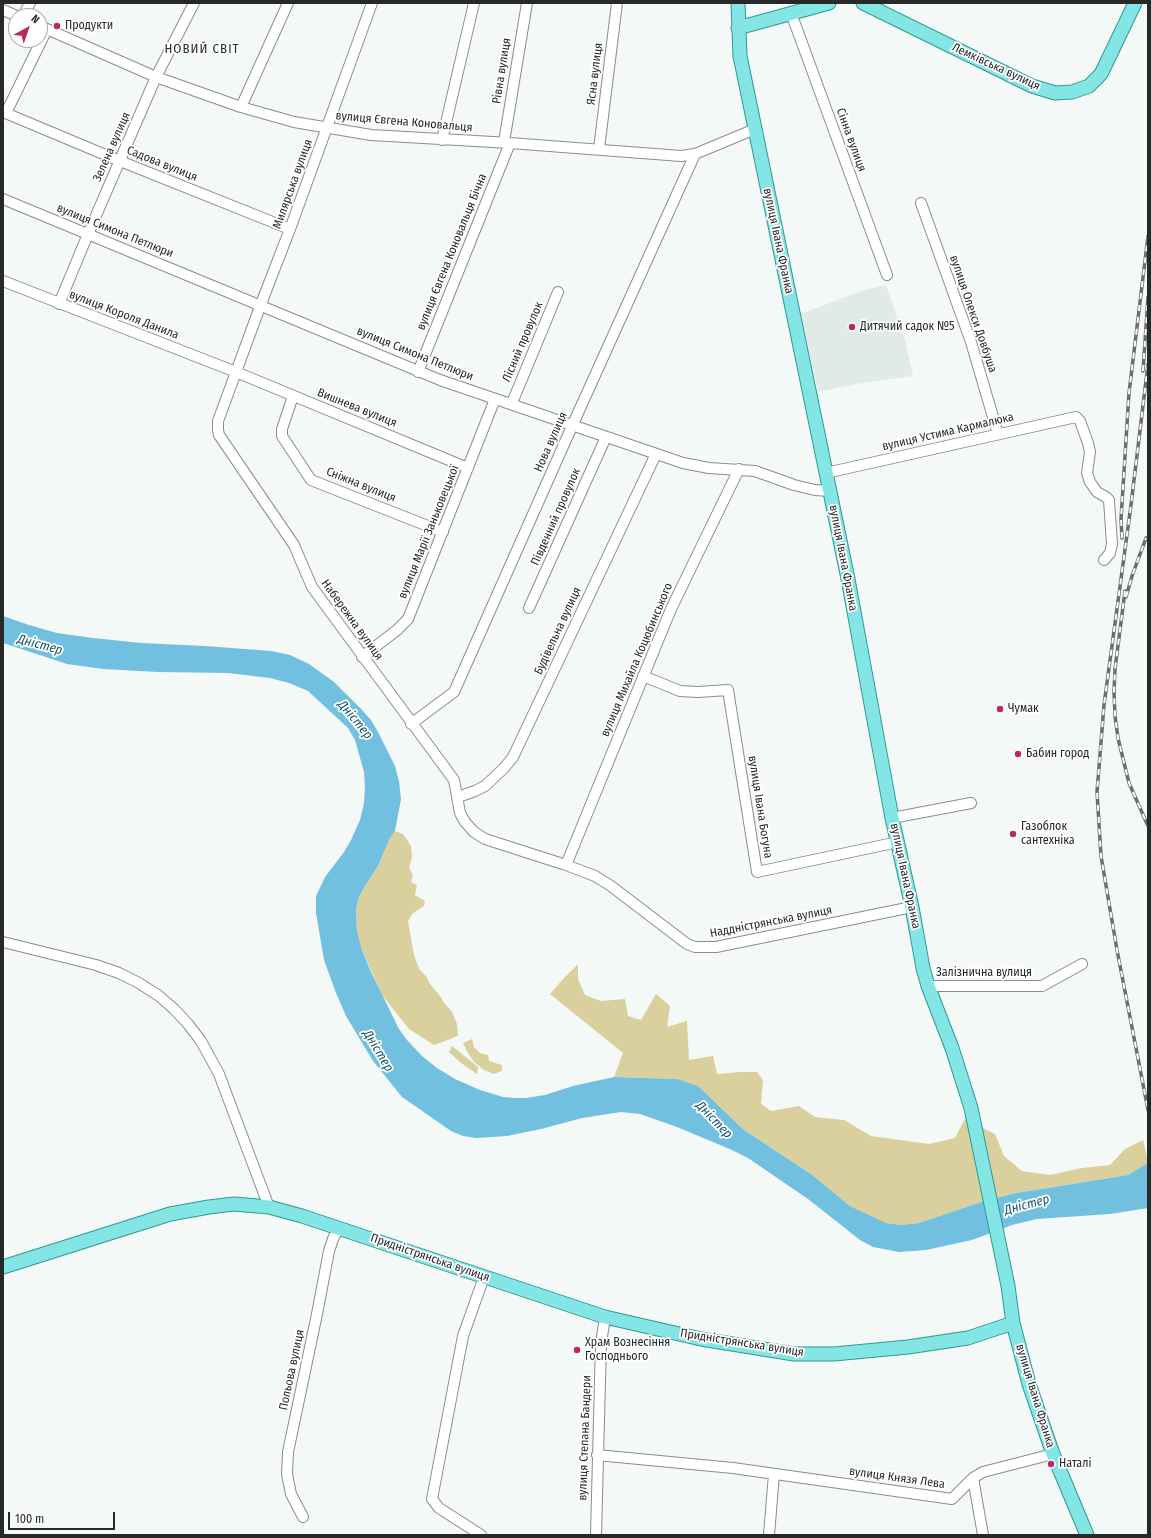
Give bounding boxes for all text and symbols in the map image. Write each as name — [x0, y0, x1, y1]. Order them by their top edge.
north arrow — [8, 8, 48, 48]
text: N — [29, 12, 42, 26]
place label: Продукти — [65, 19, 113, 33]
marker: Продукти — [52, 21, 62, 31]
street label: Рівна вулиця — [490, 37, 514, 105]
street label: Лемківська вулиця — [950, 40, 1042, 94]
district label: НОВИЙ СВІТ — [164, 41, 240, 57]
street label: Ясна вулиця — [584, 42, 606, 106]
street label: Сінна вулиця — [833, 106, 869, 174]
street label: вулиця Євгена Коновальця — [335, 109, 473, 135]
street label: Зелена вулиця — [90, 110, 134, 184]
street label: Милярська вулиця — [270, 137, 316, 231]
street label: Садова вулиця — [125, 143, 199, 185]
street label: вулиця Євгена Коновальця Бічна — [414, 172, 490, 332]
street label: вулиця Івана Франка — [760, 187, 796, 295]
street label: вулиця Симона Петлюри — [55, 201, 175, 261]
street label: вулиця Олекси Довбуша — [946, 253, 1000, 375]
street label: вулиця Короля Данила — [67, 287, 181, 343]
street label: Лісний провулок — [500, 300, 546, 384]
place label: Дитячий садок №5 — [860, 320, 955, 334]
marker: Дитячий садок №5 — [847, 322, 857, 332]
street label: вулиця Симона Петлюри — [355, 324, 475, 384]
street label: Вишнева вулиця — [315, 385, 399, 431]
street label: Нова вулиця — [531, 410, 571, 474]
street label: вулиця Устима Кармалюка — [881, 410, 1015, 454]
street label: вулиця Марії Заньковецької — [396, 463, 462, 601]
street label: Сніжна вулиця — [324, 464, 398, 506]
street label: Південний провулок — [528, 466, 584, 568]
street label: вулиця Івана Франка — [826, 504, 860, 612]
street label: Набережна вулиця — [318, 577, 386, 663]
street label: вулиця Михайла Коцюбинського — [598, 581, 676, 739]
street label: Будівельна вулиця — [531, 585, 585, 677]
water label: Дністер — [16, 632, 64, 658]
water label: Дністер — [334, 697, 376, 743]
place label: Чумак — [1008, 702, 1039, 716]
marker: Чумак — [995, 704, 1005, 714]
place label: Бабин город — [1026, 747, 1089, 761]
marker: Бабин город — [1013, 749, 1023, 759]
street label: вулиця Івана Богуна — [745, 755, 775, 859]
place label: Газоблок сантехніка — [1021, 820, 1075, 848]
street label: вулиця Івана Франка — [887, 822, 923, 930]
marker: Газоблок сантехніка — [1008, 829, 1018, 839]
street label: Наддністрянська вулиця — [709, 903, 833, 941]
street label: Залізнична вулиця — [936, 966, 1032, 980]
water label: Дністер — [360, 1027, 396, 1075]
water label: Дністер — [692, 1098, 736, 1142]
water label: Дністер — [1003, 1192, 1051, 1218]
street label: Придністрянська вулиця — [369, 1231, 491, 1285]
street label: Придністрянська вулиця — [679, 1326, 805, 1360]
street label: Польова вулиця — [276, 1328, 308, 1412]
place label: Храм Вознесіння Господнього — [585, 1336, 670, 1364]
street label: вулиця Івана Франка — [1012, 1342, 1058, 1450]
marker: Храм Вознесіння Господнього — [572, 1345, 582, 1355]
street label: вулиця Степана Бандери — [576, 1375, 594, 1501]
place label: Наталi — [1059, 1457, 1091, 1471]
marker: Наталi — [1046, 1459, 1056, 1469]
street label: вулиця Князя Лева — [848, 1464, 946, 1492]
scale bar — [10, 1504, 117, 1530]
text: 100 m — [15, 1512, 44, 1526]

